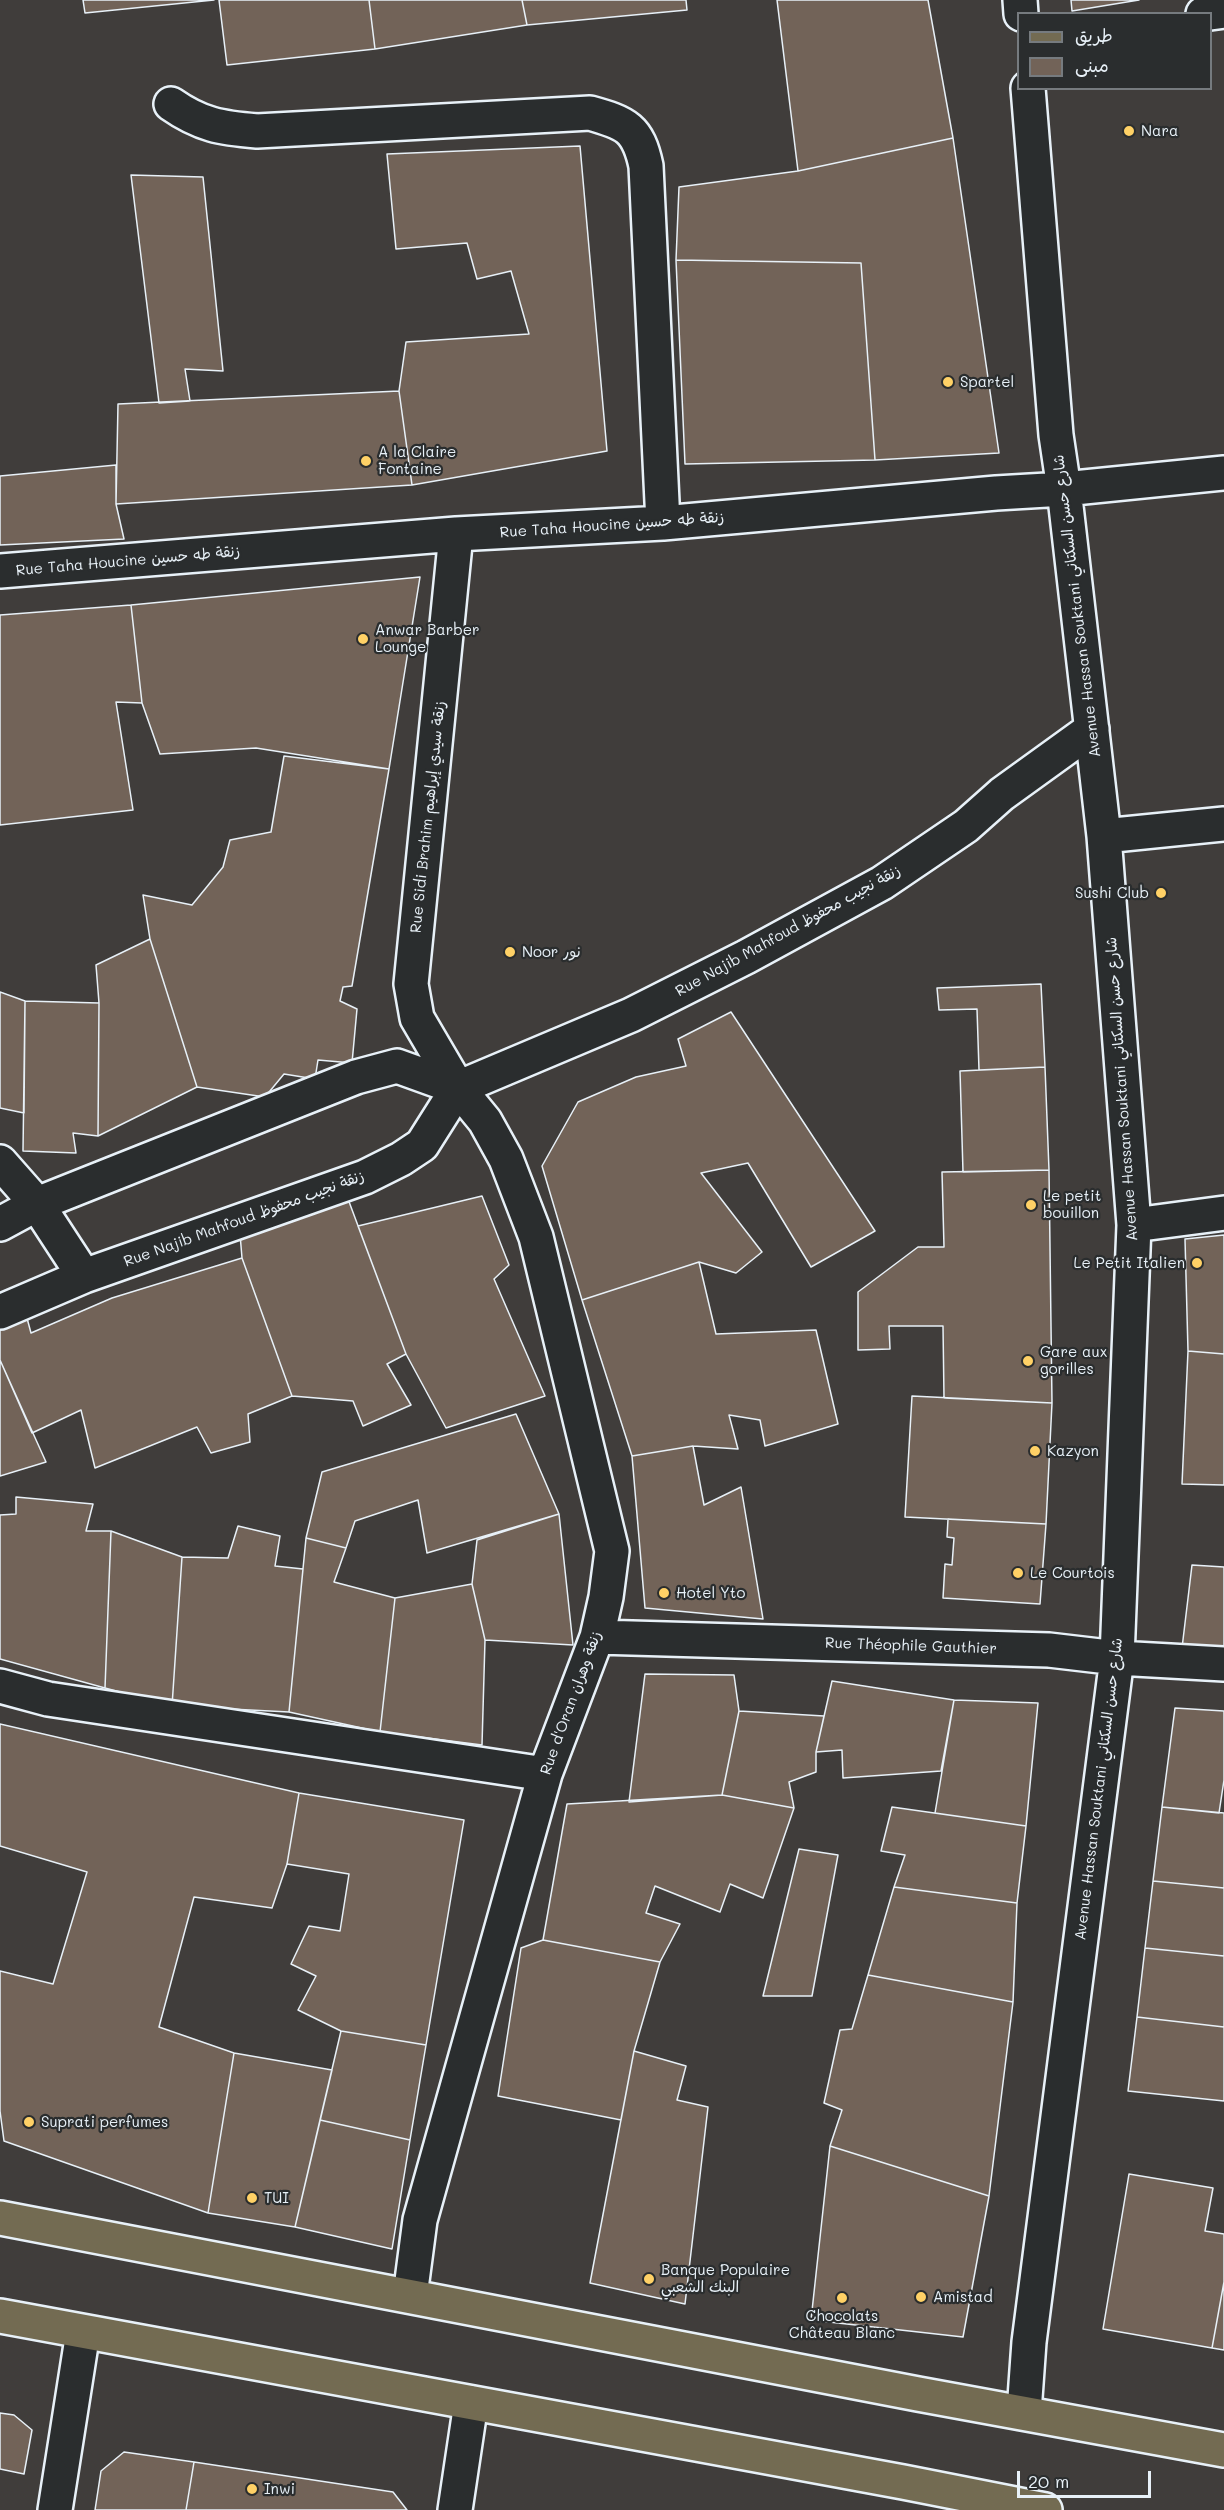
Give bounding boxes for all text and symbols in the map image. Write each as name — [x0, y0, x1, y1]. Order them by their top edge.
legend — [1017, 12, 1212, 90]
text: طريق — [1075, 23, 1113, 47]
text: مبنى — [1075, 53, 1109, 77]
place label: Nara — [1141, 122, 1178, 140]
marker: Nara — [1122, 124, 1136, 138]
place label: Spartel — [960, 373, 1014, 391]
marker: Spartel — [941, 375, 955, 389]
place label: A la Claire Fontaine — [378, 443, 456, 478]
marker: A la Claire Fontaine — [359, 454, 373, 468]
street label: Avenue Hassan Souktani شارع حسن السكتاني — [1050, 454, 1104, 758]
street label: Rue Taha Houcine زنقة طه حسين — [499, 508, 725, 542]
street label: Rue Taha Houcine زنقة طه حسين — [15, 542, 241, 580]
place label: Anwar Barber Lounge — [375, 621, 480, 656]
marker: Anwar Barber Lounge — [356, 632, 370, 646]
street label: Rue Sidi Brahim زنقة سيدي إبراهيم — [407, 700, 449, 934]
street label: Rue Najib Mahfoud زنقة نجيب محفوظ — [672, 861, 904, 1001]
place label: Sushi Club — [1075, 884, 1149, 902]
marker: Sushi Club — [1154, 886, 1168, 900]
street label: Avenue Hassan Souktani شارع حسن السكتاني — [1102, 936, 1142, 1242]
place label: Noor نور — [522, 943, 581, 961]
marker: Noor نور — [503, 945, 517, 959]
street label: Rue Najib Mahfoud زنقة نجيب محفوظ — [121, 1167, 367, 1271]
place label: Le petit bouillon — [1043, 1187, 1101, 1222]
marker: Le petit bouillon — [1024, 1198, 1038, 1212]
place label: Le Petit Italien — [1074, 1254, 1185, 1272]
marker: Le Petit Italien — [1190, 1256, 1204, 1270]
place label: Gare aux gorilles — [1040, 1343, 1107, 1378]
marker: Gare aux gorilles — [1021, 1354, 1035, 1368]
place label: Kazyon — [1047, 1442, 1099, 1460]
marker: Kazyon — [1028, 1444, 1042, 1458]
place label: Le Courtois — [1030, 1564, 1115, 1582]
marker: Le Courtois — [1011, 1566, 1025, 1580]
place label: Hotel Yto — [676, 1584, 745, 1602]
marker: Hotel Yto — [657, 1586, 671, 1600]
street label: Rue d'Oran زنقة وهران — [537, 1629, 605, 1777]
street label: Rue Théophile Gauthier — [825, 1634, 997, 1658]
street label: Avenue Hassan Souktani شارع حسن السكتاني — [1072, 1637, 1126, 1941]
place label: Suprati perfumes — [41, 2113, 168, 2131]
marker: Suprati perfumes — [22, 2115, 36, 2129]
place label: TUI — [264, 2189, 289, 2207]
marker: TUI — [245, 2191, 259, 2205]
place label: Banque Populaire البنك الشعبي — [661, 2261, 790, 2296]
marker: Banque Populaire البنك الشعبي — [642, 2272, 656, 2286]
place label: Amistad — [933, 2288, 993, 2306]
marker: Amistad — [914, 2290, 928, 2304]
marker: Chocolats Château Blanc — [835, 2291, 849, 2305]
place label: Chocolats Château Blanc — [789, 2307, 895, 2342]
scale bar — [1020, 2459, 1154, 2497]
text: 20 m — [1028, 2469, 1069, 2493]
place label: Inwi — [264, 2480, 295, 2498]
marker: Inwi — [245, 2482, 259, 2496]

